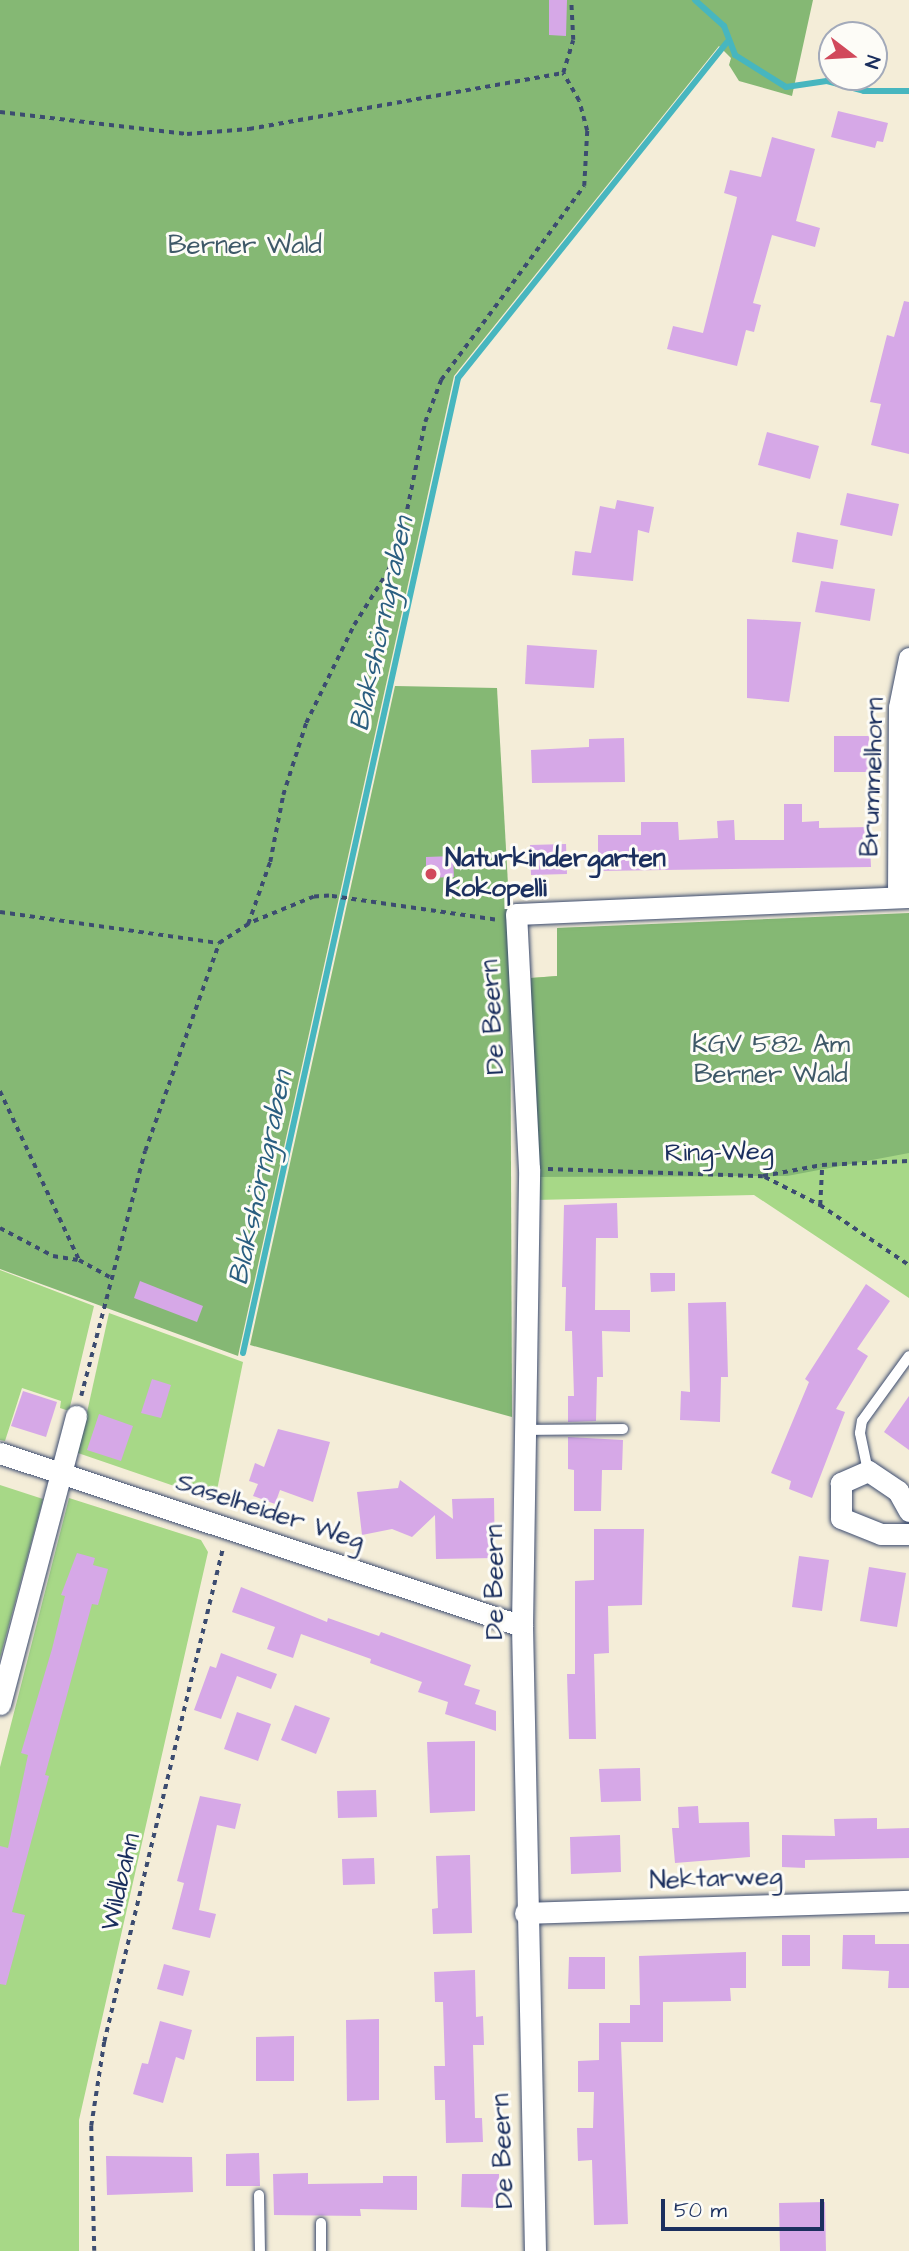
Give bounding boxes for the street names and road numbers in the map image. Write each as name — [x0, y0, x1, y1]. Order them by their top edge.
street label: Brummelhorn — [855, 697, 891, 857]
street label: De Beern — [474, 959, 512, 1075]
street label: Ring-Weg — [664, 1136, 774, 1170]
street label: Saselheider Weg — [172, 1467, 368, 1557]
street label: De Beern — [479, 1524, 511, 1640]
street label: Wildbahn — [95, 1830, 147, 1934]
street label: Nektarweg — [649, 1861, 783, 1897]
street label: De Beern — [485, 2093, 521, 2209]

